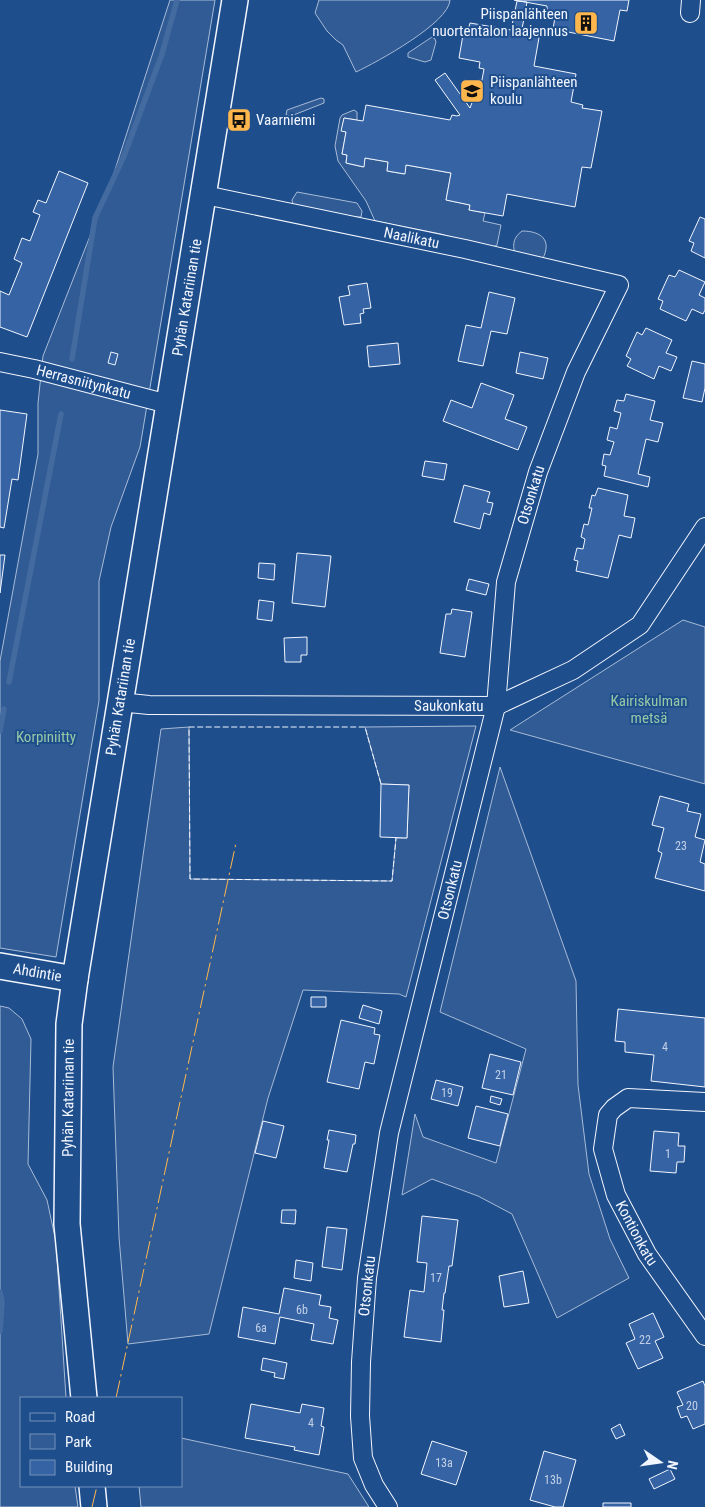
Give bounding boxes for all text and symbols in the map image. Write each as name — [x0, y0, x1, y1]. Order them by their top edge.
place label: Piispanlähteen nuortentalon laajennus — [432, 5, 568, 40]
building icon: Piispanlähteen nuortentalon laajennus — [573, 10, 599, 36]
place label: Piispanlähteen koulu — [490, 73, 578, 108]
school or university icon: Piispanlähteen koulu — [459, 78, 485, 104]
bus stop icon: Vaarniemi — [226, 107, 252, 133]
place label: Vaarniemi — [256, 111, 316, 129]
street label: Naalikatu — [382, 223, 441, 252]
street label: Pyhän Katariinan tie — [168, 237, 206, 357]
street label: Herrasniitynkatu — [34, 361, 133, 403]
street label: Otsonkatu — [514, 463, 548, 527]
street label: Pyhän Katariinan tie — [102, 637, 139, 757]
park label: Kairiskulman metsä — [611, 692, 687, 727]
street label: Saukonkatu — [414, 697, 484, 715]
park label: Korpiniitty — [16, 728, 76, 746]
house number: 23 — [675, 839, 687, 853]
street label: Otsonkatu — [434, 858, 466, 922]
street label: Ahdintie — [12, 959, 63, 986]
street label: Pyhän Katariinan tie — [59, 1039, 78, 1157]
house number: 4 — [662, 1040, 668, 1054]
house number: 21 — [495, 1068, 507, 1082]
house number: 19 — [441, 1086, 453, 1100]
house number: 1 — [665, 1147, 671, 1161]
street label: Kontionkatu — [612, 1198, 661, 1269]
street label: Otsonkatu — [355, 1255, 379, 1317]
house number: 17 — [430, 1271, 442, 1285]
house number: 6b — [296, 1303, 308, 1317]
house number: 6a — [255, 1321, 267, 1335]
house number: 22 — [639, 1333, 651, 1347]
legend — [20, 1397, 182, 1487]
house number: 20 — [686, 1399, 698, 1413]
text: Road — [65, 1408, 95, 1426]
house number: 4 — [308, 1416, 314, 1430]
text: Park — [65, 1433, 92, 1451]
north arrow — [635, 1437, 685, 1487]
house number: 13a — [435, 1456, 453, 1470]
text: Building — [65, 1458, 113, 1476]
text: N — [664, 1459, 681, 1471]
house number: 13b — [544, 1473, 562, 1487]

